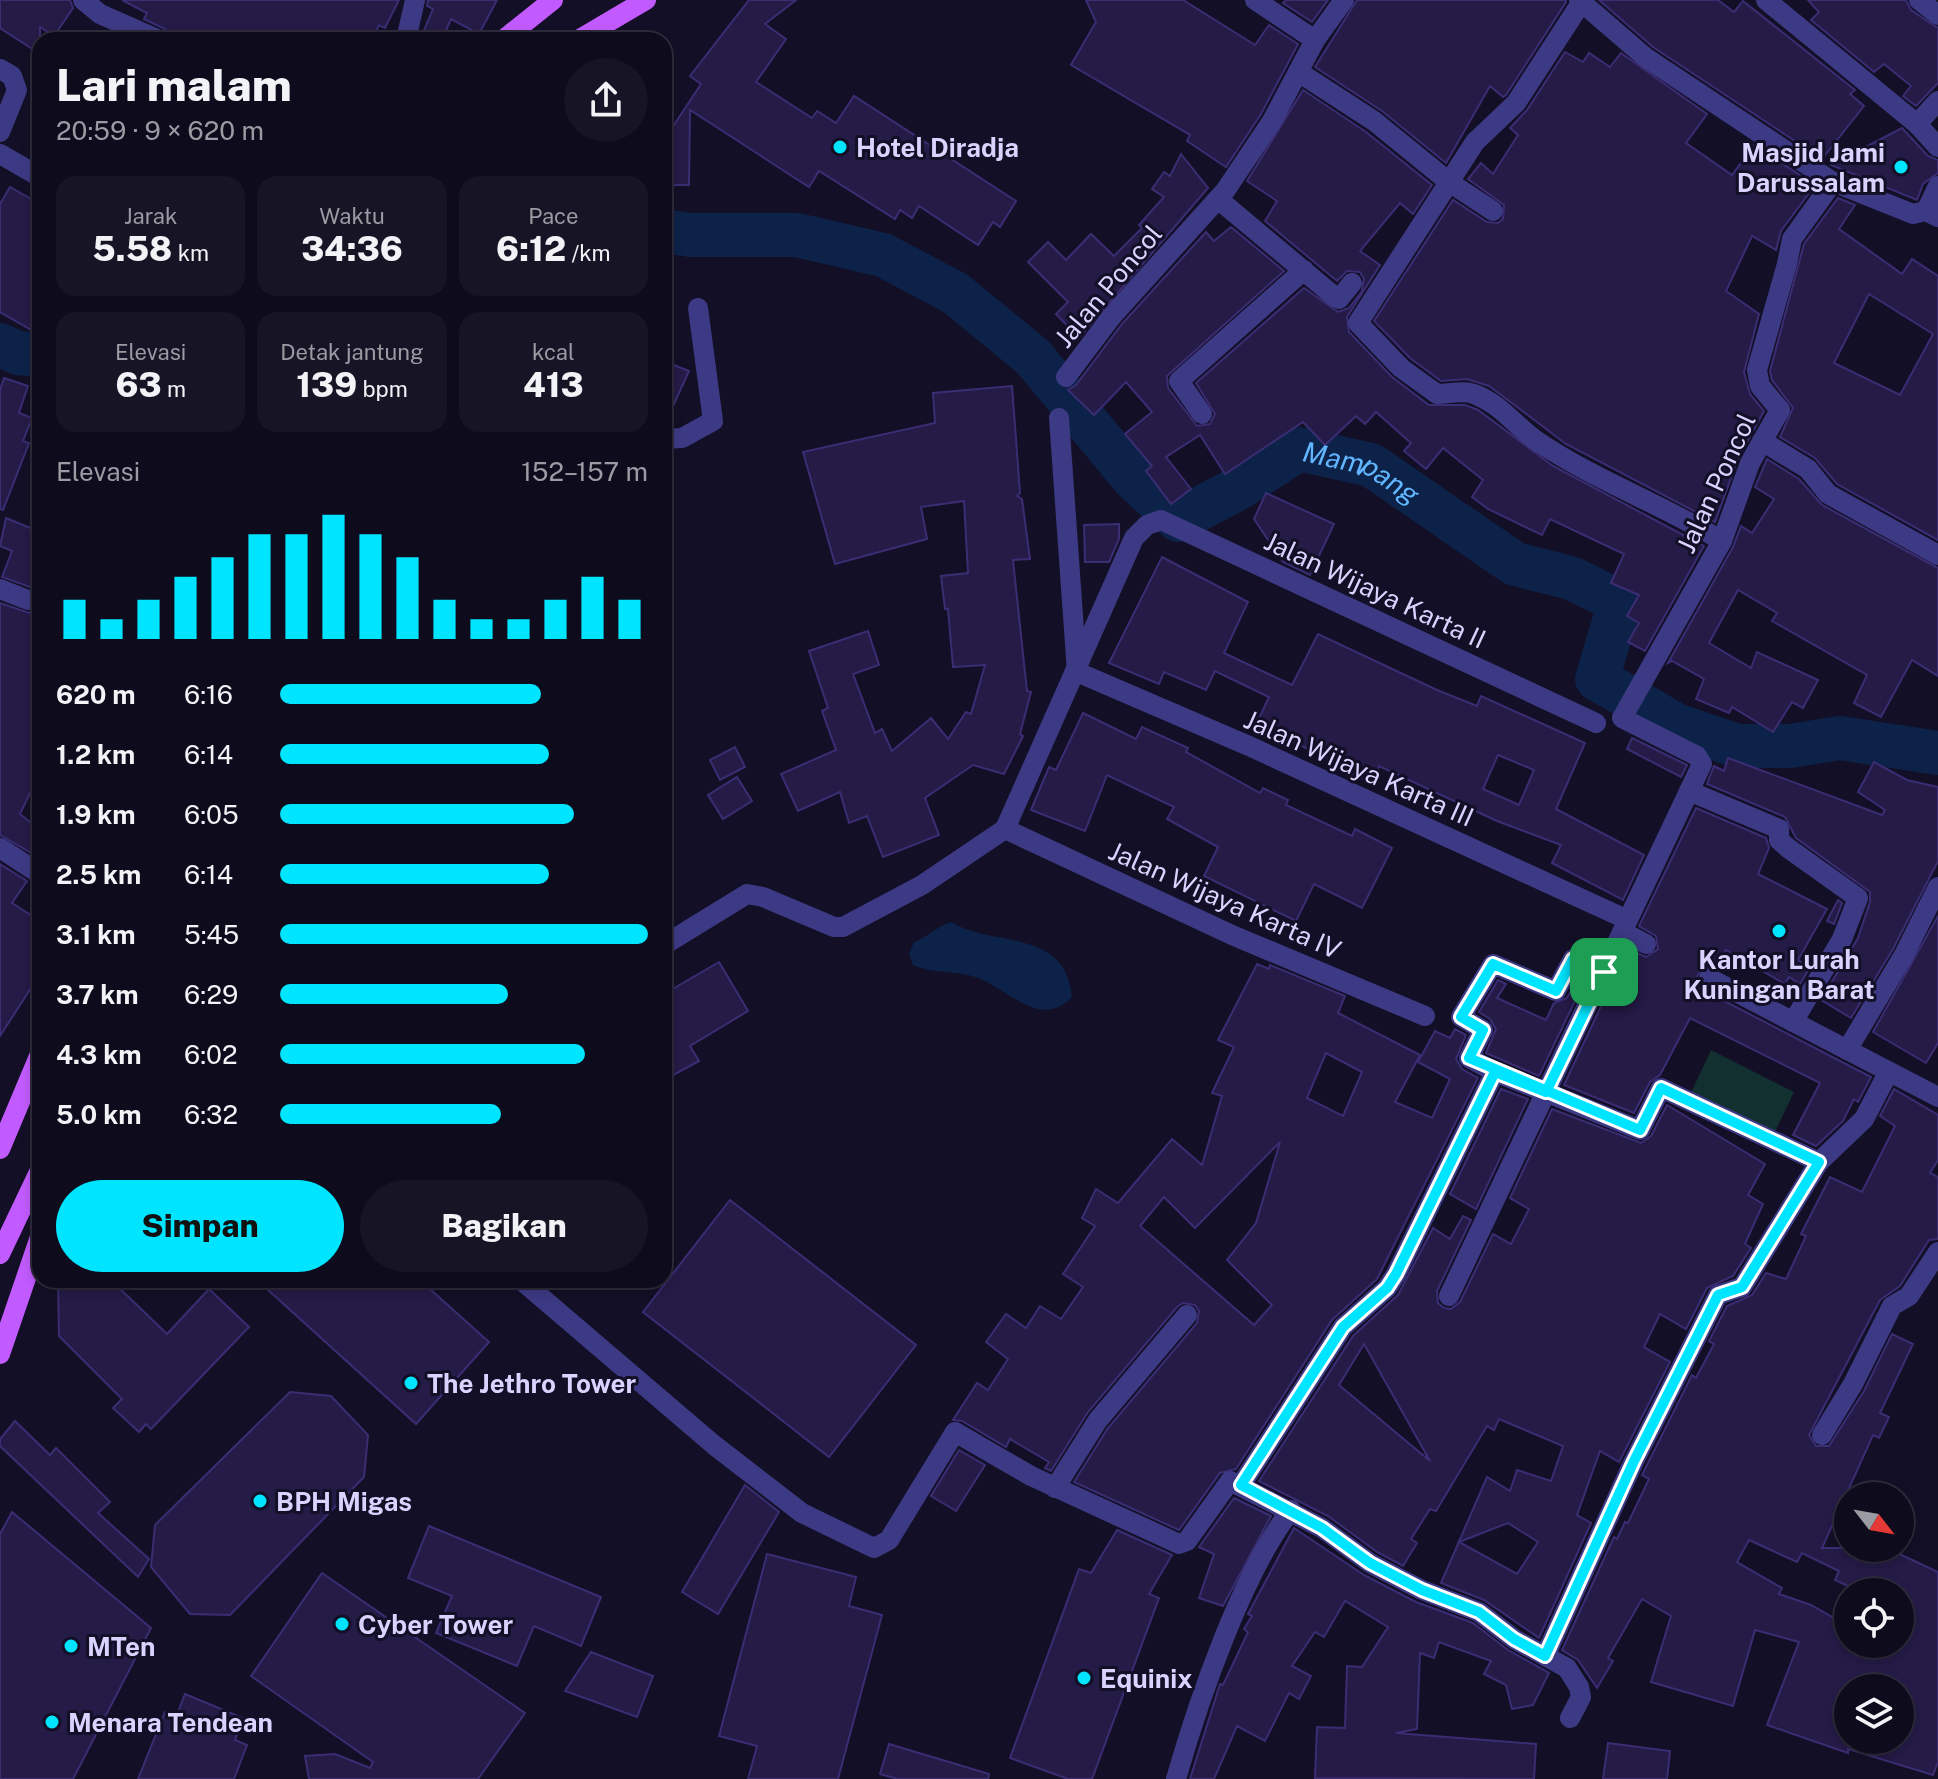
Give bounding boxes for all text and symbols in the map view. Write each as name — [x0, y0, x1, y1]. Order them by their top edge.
button: share — [564, 58, 648, 142]
text: Lari malam — [56, 59, 292, 111]
text: 20:59 · 9 × 620 m — [56, 115, 264, 146]
place label: Hotel Diradja — [856, 132, 1019, 163]
place label: Masjid Jami Darussalam — [1737, 137, 1885, 198]
marker: Hotel Diradja — [831, 138, 849, 156]
marker: Masjid Jami Darussalam — [1892, 158, 1910, 176]
text: Jarak — [124, 203, 177, 229]
text: Waktu — [319, 203, 385, 229]
text: Pace — [528, 203, 578, 229]
street label: Jalan Poncol — [1048, 218, 1168, 354]
text: 5.58 — [92, 229, 172, 269]
text: 34:36 — [301, 229, 403, 269]
text: 6:12 — [496, 229, 566, 269]
text: km — [172, 240, 209, 266]
text: /km — [566, 240, 611, 266]
text: Elevasi — [115, 339, 186, 365]
text: Detak jantung — [280, 339, 424, 365]
text: kcal — [532, 339, 575, 365]
text: 63 — [115, 365, 162, 405]
text: 139 — [296, 365, 357, 405]
text: 413 — [523, 365, 584, 405]
text: m — [162, 376, 186, 402]
text: bpm — [357, 376, 408, 402]
street label: Jalan Poncol — [1670, 408, 1762, 558]
water label: Mampang — [1300, 434, 1427, 510]
text: Elevasi — [56, 456, 140, 487]
text: 152–157 m — [521, 456, 648, 487]
street label: Jalan Wijaya Karta II — [1259, 525, 1491, 655]
text: 620 m — [56, 679, 136, 710]
text: 6:16 — [184, 679, 233, 710]
street label: Jalan Wijaya Karta III — [1239, 703, 1479, 833]
text: 1.2 km — [56, 739, 135, 770]
text: 6:14 — [184, 739, 233, 770]
text: 1.9 km — [56, 799, 135, 830]
text: 6:05 — [184, 799, 239, 830]
street label: Jalan Wijaya Karta IV — [1104, 835, 1346, 965]
text: 2.5 km — [56, 859, 141, 890]
text: 6:14 — [184, 859, 233, 890]
text: 3.1 km — [56, 919, 136, 950]
text: 5:45 — [184, 919, 239, 950]
marker: Kantor Lurah Kuningan Barat — [1770, 922, 1788, 940]
pin — [1570, 938, 1638, 1006]
place label: Kantor Lurah Kuningan Barat — [1683, 944, 1875, 1005]
icon: arrive — [1582, 950, 1626, 994]
text: 3.7 km — [56, 979, 139, 1010]
text: 6:29 — [184, 979, 238, 1010]
text: 4.3 km — [56, 1039, 142, 1070]
text: 6:02 — [184, 1039, 237, 1070]
text: 5.0 km — [56, 1099, 142, 1130]
text: 6:32 — [184, 1099, 238, 1130]
button: Simpan — [56, 1180, 344, 1272]
button: Bagikan — [360, 1180, 648, 1272]
place label: The Jethro Tower — [427, 1368, 637, 1399]
marker: The Jethro Tower — [402, 1374, 420, 1392]
north arrow — [1834, 1482, 1914, 1562]
map controls — [1834, 1482, 1914, 1754]
place label: BPH Migas — [276, 1486, 412, 1517]
marker: BPH Migas — [251, 1492, 269, 1510]
button: locate — [1834, 1578, 1914, 1658]
place label: Cyber Tower — [358, 1609, 513, 1640]
marker: Cyber Tower — [333, 1615, 351, 1633]
place label: MTen — [87, 1631, 155, 1662]
marker: MTen — [62, 1637, 80, 1655]
place label: Equinix — [1100, 1663, 1192, 1694]
marker: Equinix — [1075, 1669, 1093, 1687]
button: layers — [1834, 1674, 1914, 1754]
place label: Menara Tendean — [68, 1707, 273, 1738]
marker: Menara Tendean — [43, 1713, 61, 1731]

